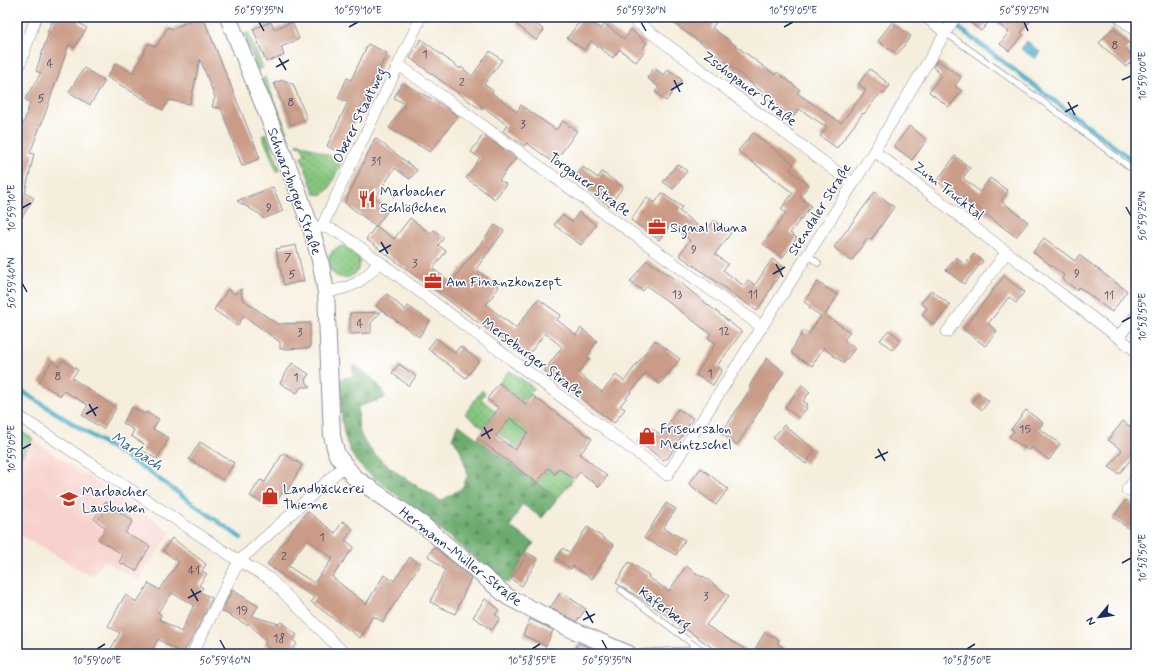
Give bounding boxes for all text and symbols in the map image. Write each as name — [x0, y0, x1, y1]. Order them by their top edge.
text: 50°59'35"N — [234, 4, 284, 18]
text: 10°59'10"E — [334, 4, 382, 18]
text: 50°59'30"N — [616, 4, 666, 18]
text: 10°59'05"E — [769, 4, 817, 18]
text: 50°59'25"N — [999, 4, 1049, 18]
house number: 8 — [1112, 38, 1118, 54]
house number: 1 — [422, 47, 428, 63]
street label: Zschopauer Straße — [698, 47, 800, 130]
text: 10°59'00"E — [1136, 52, 1150, 100]
house number: 4 — [47, 56, 54, 72]
street label: Oberer Stadtweg — [329, 65, 393, 167]
house number: 2 — [459, 75, 465, 91]
house number: 5 — [37, 91, 45, 107]
house number: 8 — [288, 95, 294, 111]
house number: 3 — [520, 117, 526, 133]
street label: Schwarzburger Straße — [262, 125, 325, 258]
street label: Torgauer Straße — [544, 149, 634, 222]
house number: 31 — [371, 154, 381, 170]
street label: Zum Trucktal — [909, 157, 988, 224]
street label: Stendaler Straße — [784, 160, 856, 259]
place label: Marbacher Schlößchen — [380, 183, 446, 217]
text: 10°59'10"E — [5, 184, 19, 232]
restaurant icon: Marbacher Schlößchen — [357, 189, 377, 209]
text: 50°59'25"N — [1136, 191, 1150, 241]
house number: 9 — [266, 200, 272, 216]
office icon: Signal Iduna — [647, 217, 667, 237]
place label: Signal Iduna — [670, 219, 748, 239]
house number: 9 — [691, 242, 697, 258]
house number: 7 — [284, 250, 292, 266]
house number: 3 — [412, 256, 418, 272]
text: 50°59'40"N — [5, 257, 19, 309]
house number: 9 — [1074, 266, 1080, 282]
house number: 5 — [288, 267, 296, 283]
office icon: Am Finanzkonzept — [423, 271, 443, 291]
place label: Am Finanzkonzept — [446, 273, 563, 291]
house number: 13 — [672, 287, 682, 303]
house number: 11 — [748, 287, 758, 303]
house number: 11 — [1104, 288, 1114, 304]
text: 10°58'55"E — [1136, 293, 1150, 341]
street label: Merseburger Straße — [477, 314, 587, 403]
house number: 4 — [357, 316, 364, 332]
house number: 12 — [718, 324, 730, 340]
house number: 3 — [297, 325, 303, 341]
house number: 1 — [707, 366, 713, 382]
house number: 8 — [55, 369, 61, 385]
house number: 1 — [293, 370, 299, 386]
place label: Friseursalon Meintzschel — [660, 420, 732, 454]
house number: 15 — [1019, 422, 1031, 438]
text: 10°59'05"E — [5, 425, 19, 473]
shop icon: Friseursalon Meintzschel — [637, 426, 657, 446]
water label: Marbach — [107, 428, 166, 476]
place label: Landbäckerei Thieme — [283, 480, 365, 514]
place label: Marbacher Lausbuben — [82, 483, 148, 517]
shop icon: Landbäckerei Thieme — [260, 486, 280, 506]
school or university icon: Marbacher Lausbuben — [59, 489, 79, 509]
street label: Hermann-Müller-Straße — [395, 503, 526, 610]
house number: 1 — [319, 530, 325, 546]
text: 10°58'50"E — [1136, 534, 1150, 582]
house number: 2 — [281, 549, 287, 565]
house number: 41 — [188, 563, 200, 579]
street label: Käferberg — [633, 583, 694, 636]
house number: 3 — [703, 589, 709, 605]
north arrow — [1079, 597, 1119, 637]
house number: 19 — [236, 603, 248, 619]
text: N — [1083, 615, 1099, 628]
house number: 18 — [273, 631, 285, 647]
text: 10°59'00"E — [73, 654, 121, 668]
text: 50°59'40"N — [199, 654, 251, 668]
text: 10°58'55"E — [508, 654, 556, 668]
text: 50°59'35"N — [582, 654, 632, 668]
text: 10°58'50"E — [943, 654, 991, 668]

